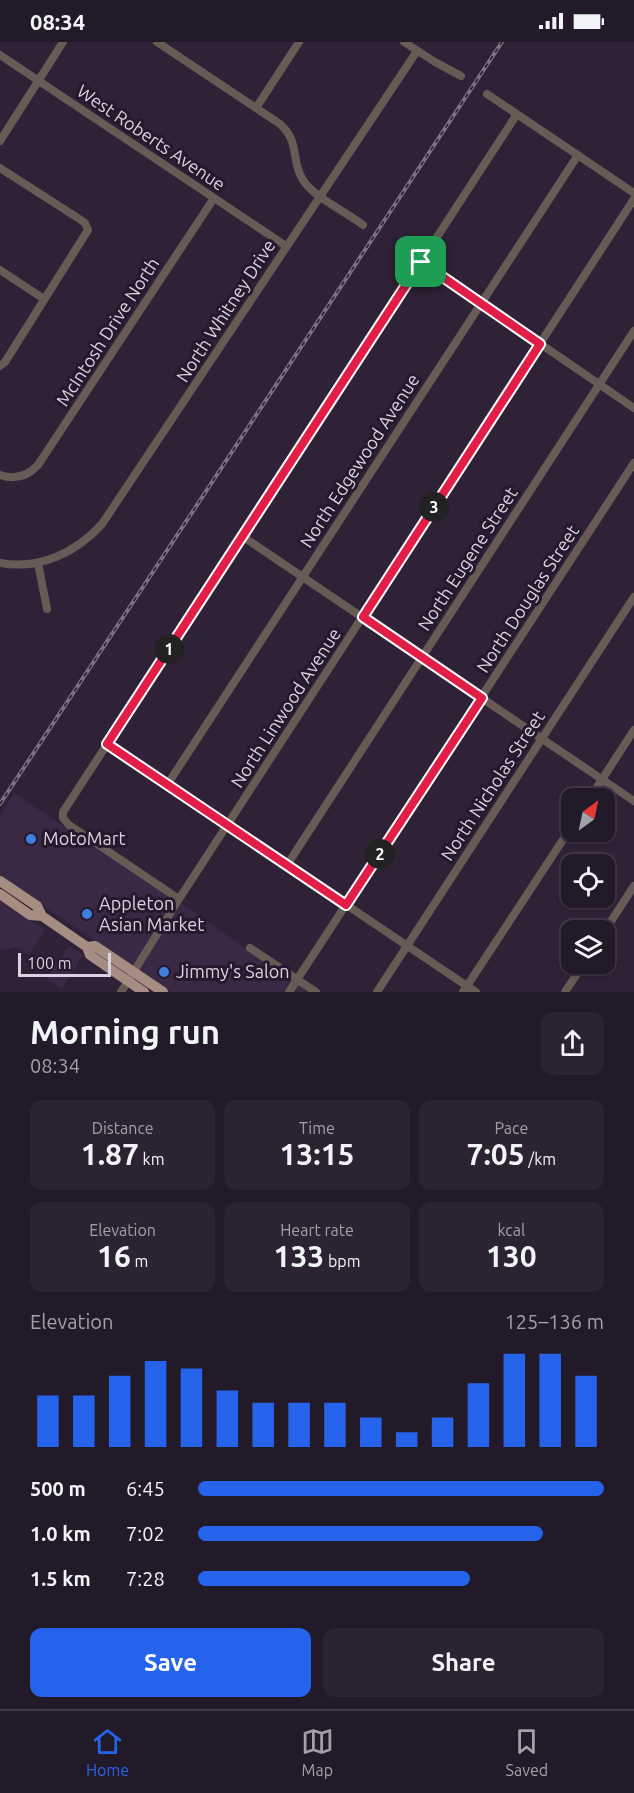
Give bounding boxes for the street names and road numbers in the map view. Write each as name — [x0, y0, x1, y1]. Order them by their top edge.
street label: West Roberts Avenue — [74, 80, 229, 194]
street label: North Whitney Drive — [172, 236, 279, 385]
street label: McIntosh Drive North — [52, 253, 163, 409]
street label: North Edgewood Avenue — [296, 370, 423, 551]
street label: North Eugene Street — [413, 483, 521, 634]
street label: North Douglas Street — [472, 521, 582, 676]
street label: North Linwood Avenue — [226, 624, 344, 791]
street label: North Nicholas Street — [436, 707, 548, 864]

